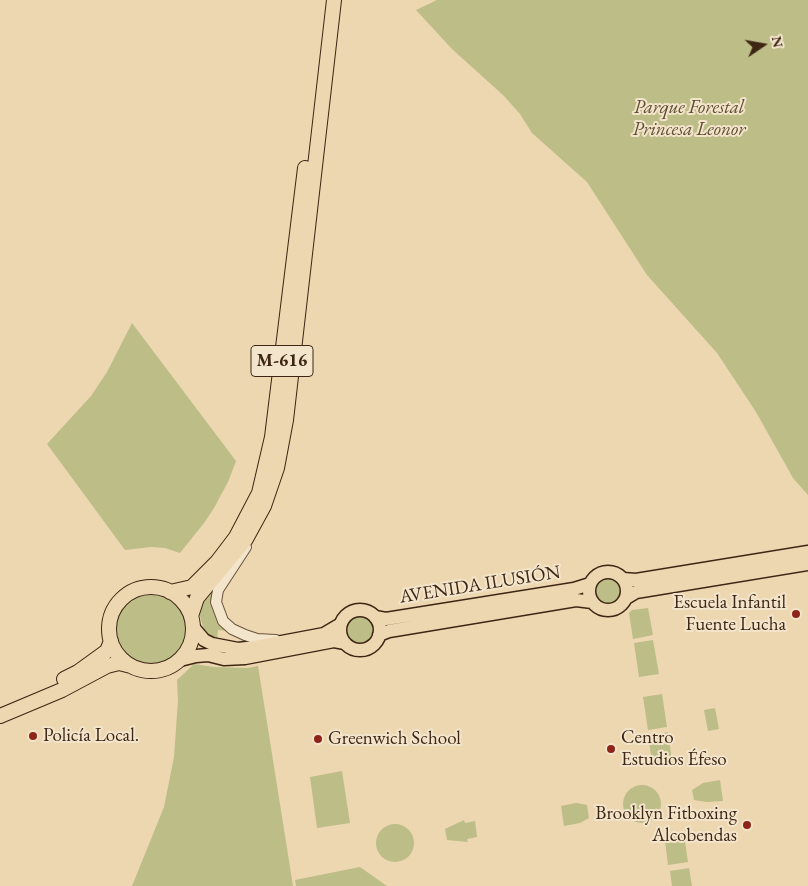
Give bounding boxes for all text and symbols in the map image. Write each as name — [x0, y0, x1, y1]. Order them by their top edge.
north arrow — [738, 20, 788, 70]
text: N — [768, 34, 788, 49]
park label: Parque Forestal Princesa Leonor — [633, 97, 745, 141]
road number: M-616 — [251, 346, 313, 376]
street label: AVENIDA ILUSIÓN — [398, 561, 562, 609]
place label: Escuela Infantil Fuente Lucha — [673, 592, 786, 636]
marker: Escuela Infantil Fuente Lucha — [790, 608, 802, 620]
place label: Policía Local. — [43, 725, 139, 747]
place label: Centro Estudios Éfeso — [621, 727, 727, 771]
place label: Greenwich School — [328, 728, 461, 750]
marker: Policía Local. — [27, 730, 39, 742]
marker: Greenwich School — [312, 733, 324, 745]
marker: Centro Estudios Éfeso — [605, 743, 617, 755]
place label: Brooklyn Fitboxing Alcobendas — [595, 803, 737, 847]
marker: Brooklyn Fitboxing Alcobendas — [741, 819, 753, 831]

